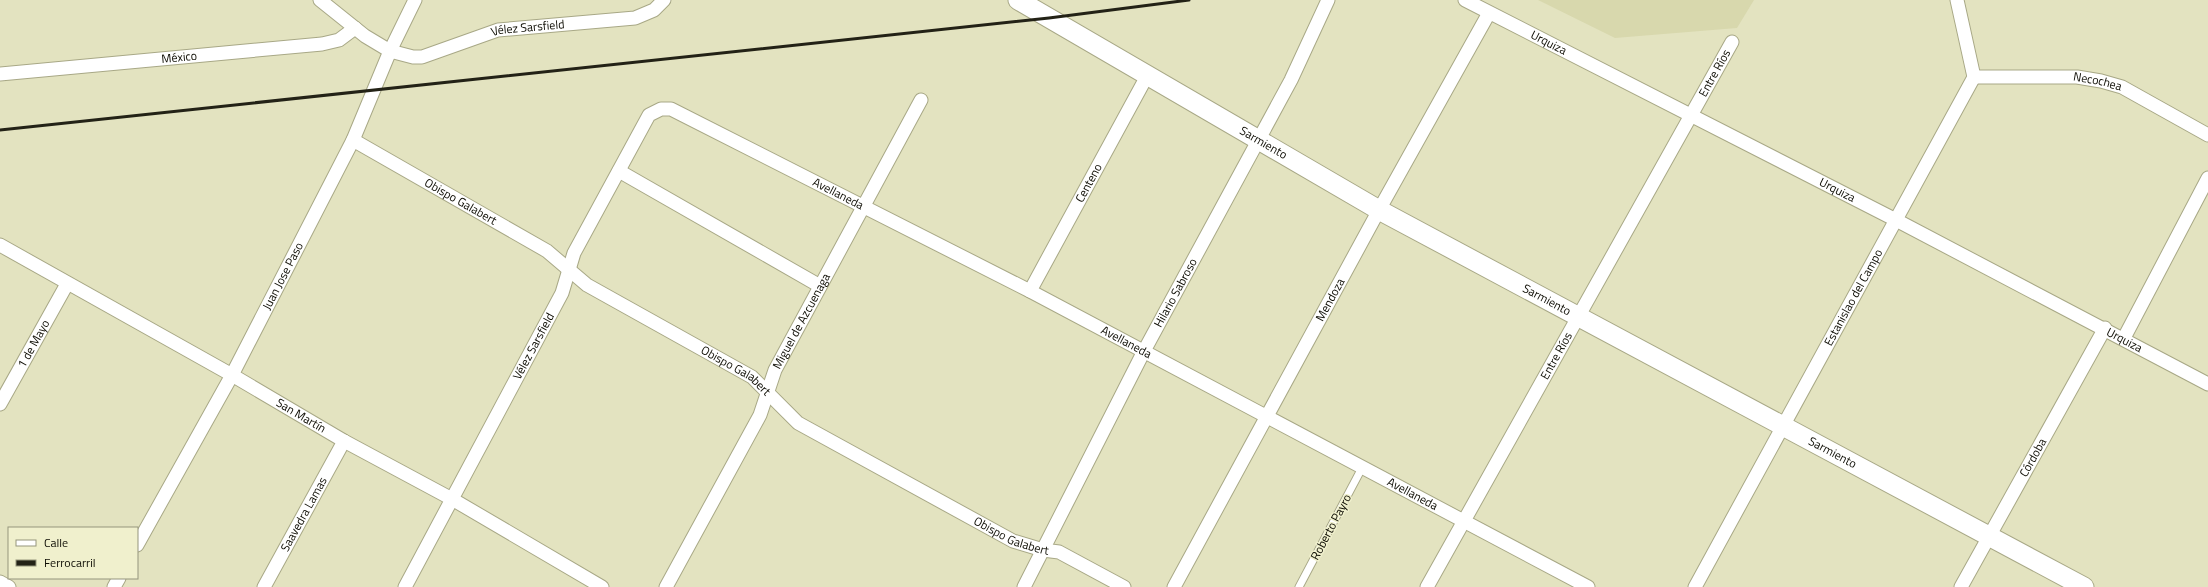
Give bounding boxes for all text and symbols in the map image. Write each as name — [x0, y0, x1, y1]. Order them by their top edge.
street label: Vélez Sarsfield — [488, 14, 565, 41]
street label: Urquiza — [1527, 25, 1570, 60]
street label: Entre Ríos — [1693, 45, 1735, 100]
street label: México — [161, 46, 198, 68]
street label: Necochea — [2072, 67, 2124, 96]
street label: Sarmiento — [1236, 121, 1291, 164]
street label: Centeno — [1070, 160, 1107, 206]
street label: Avellaneda — [810, 172, 867, 214]
street label: Urquiza — [1816, 172, 1859, 207]
street label: Obispo Galabert — [421, 173, 501, 230]
street label: Juan Jose Paso — [257, 239, 308, 313]
street label: Estanislao del Campo — [1819, 245, 1887, 349]
street label: Hilario Sabroso — [1149, 254, 1202, 331]
street label: Miguel de Azcuenaga — [767, 269, 835, 372]
street label: Mendoza — [1310, 274, 1349, 325]
street label: Sarmiento — [1520, 279, 1575, 320]
street label: Vélez Sarsfield — [507, 309, 559, 383]
street label: 1 de Mayo — [12, 316, 54, 371]
street label: Avellaneda — [1098, 320, 1155, 363]
street label: Urquiza — [2103, 322, 2146, 357]
street label: Entre Ríos — [1535, 328, 1577, 383]
street label: Obispo Galabert — [698, 340, 776, 400]
street label: San Martín — [273, 393, 330, 437]
street label: Sarmiento — [1805, 431, 1860, 473]
street label: Córdoba — [2014, 435, 2051, 480]
street label: Avellaneda — [1384, 472, 1442, 515]
street label: Saavedra Lamas — [275, 473, 332, 555]
street label: Roberto Payro — [1305, 490, 1356, 563]
street label: Obispo Galabert — [970, 511, 1051, 560]
legend — [8, 527, 138, 579]
text: Calle — [44, 533, 68, 552]
text: Ferrocarril — [44, 553, 96, 572]

